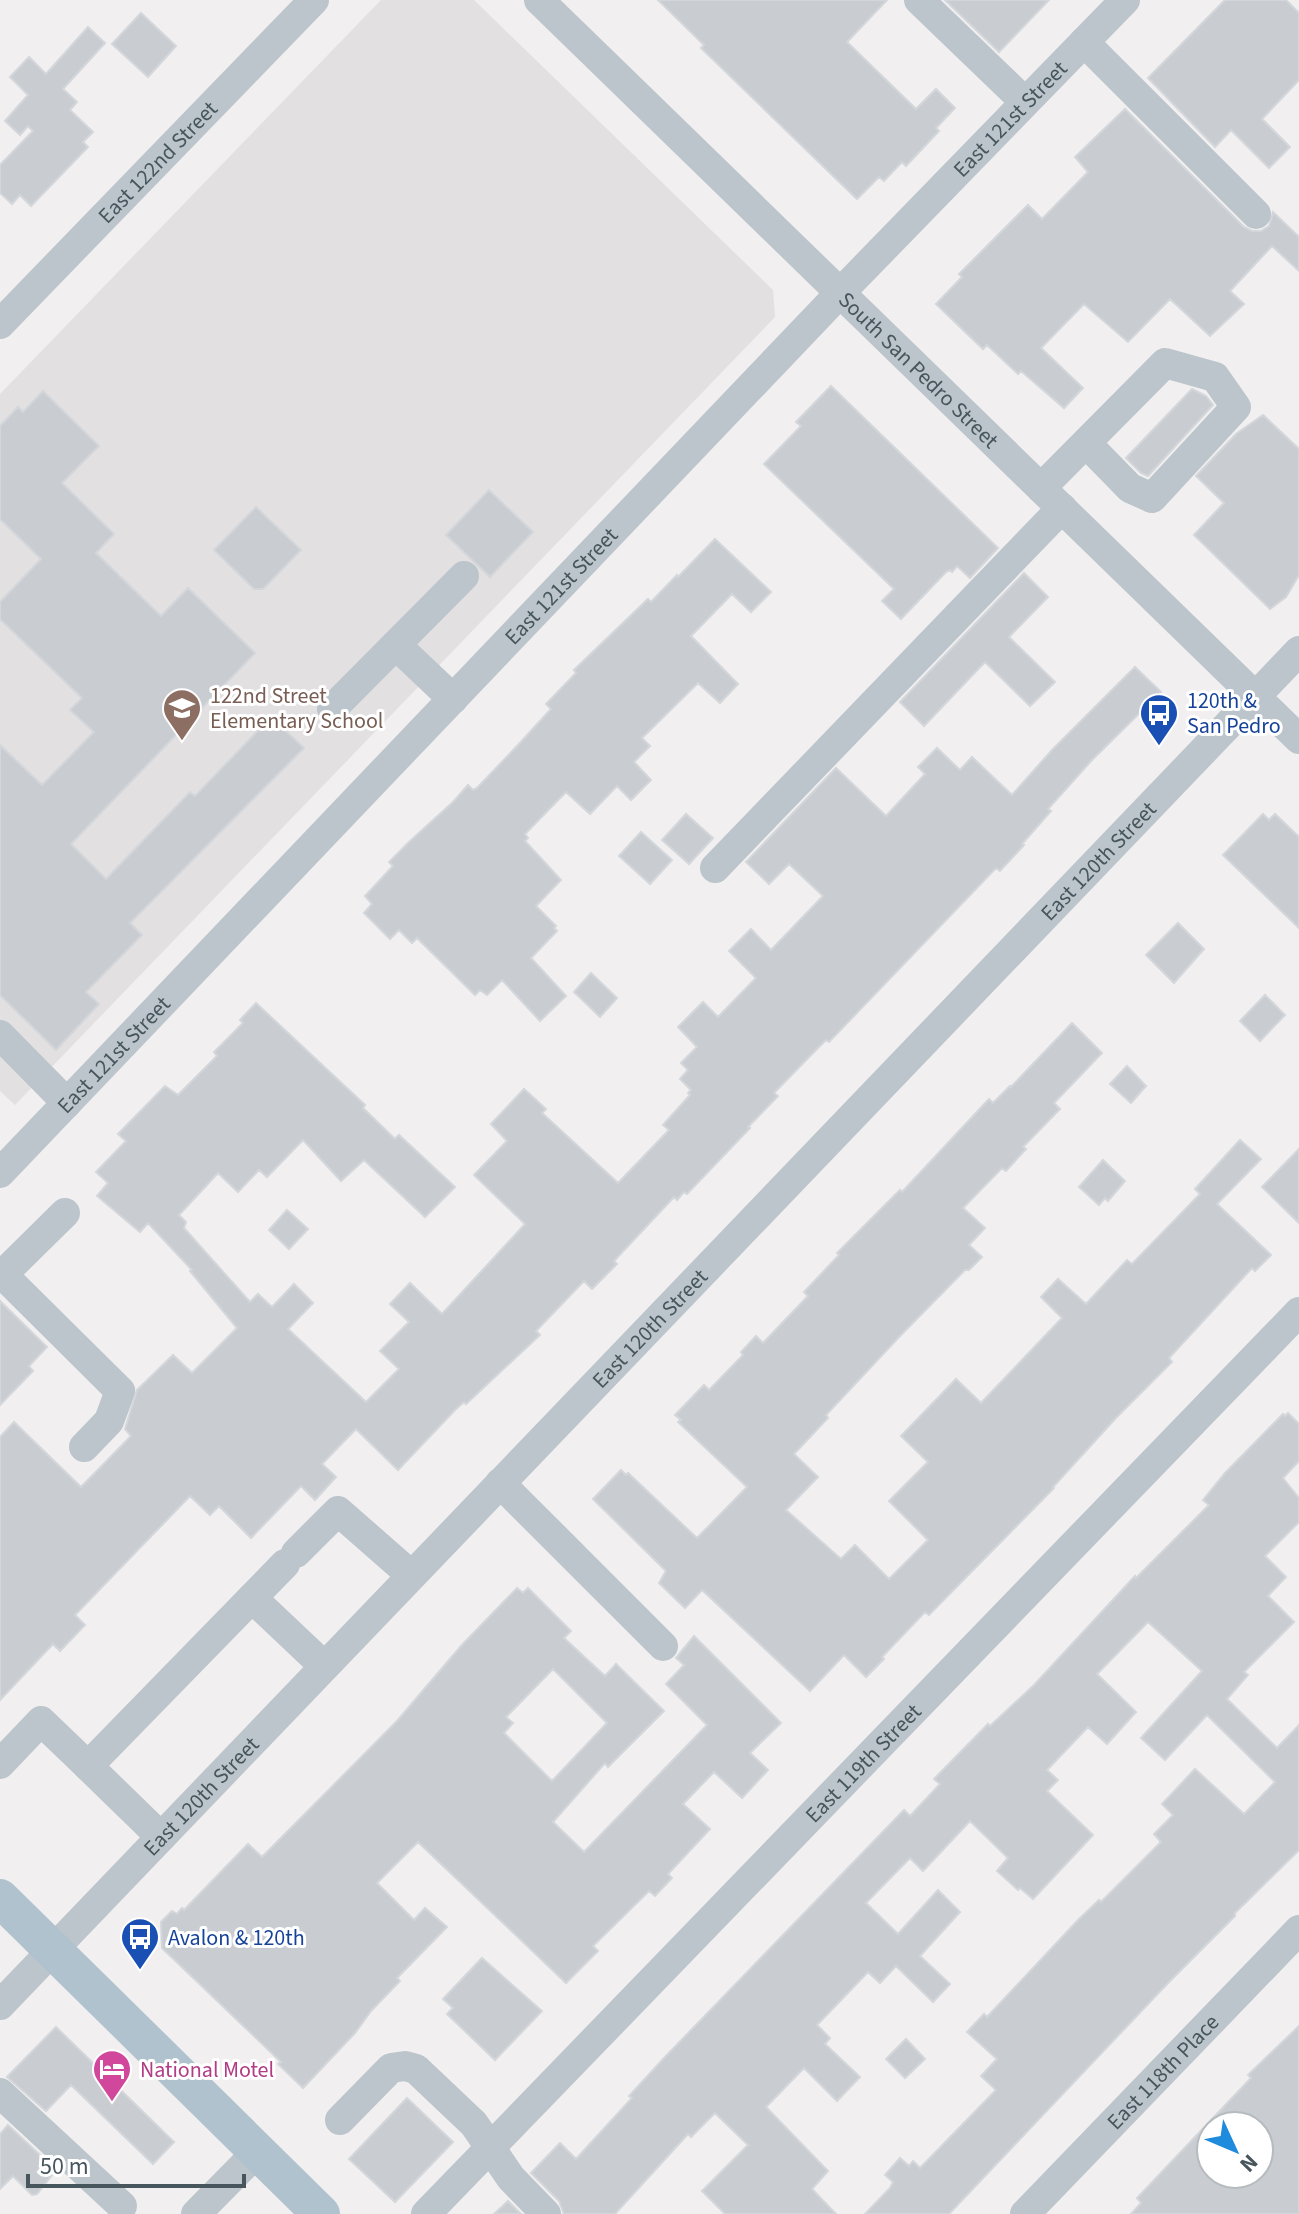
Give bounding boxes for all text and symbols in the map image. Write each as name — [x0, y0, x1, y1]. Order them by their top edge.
street label: East 121st Street — [946, 53, 1075, 185]
street label: East 122nd Street — [91, 93, 226, 231]
street label: South San Pedro Street — [831, 285, 1006, 456]
street label: East 121st Street — [497, 520, 626, 652]
place label: 122nd Street Elementary School — [210, 680, 383, 737]
place label: 120th & San Pedro — [1187, 685, 1281, 742]
school or university icon: 122nd Street Elementary School — [161, 687, 203, 742]
bus stop icon: 120th & San Pedro — [1138, 692, 1180, 747]
street label: East 120th Street — [1033, 794, 1164, 928]
street label: East 121st Street — [50, 989, 178, 1121]
street label: East 120th Street — [585, 1261, 716, 1396]
street label: East 119th Street — [798, 1696, 929, 1830]
street label: East 120th Street — [136, 1729, 267, 1863]
bus stop icon: Avalon & 120th — [119, 1916, 161, 1971]
place label: Avalon & 120th — [168, 1922, 305, 1954]
street label: East 118th Place — [1100, 2007, 1227, 2137]
hotel icon: National Motel — [91, 2048, 133, 2103]
place label: National Motel — [140, 2054, 274, 2086]
north arrow — [1195, 2110, 1275, 2190]
scale bar — [28, 2138, 244, 2188]
text: N — [1232, 2147, 1265, 2180]
text: 50 m — [40, 2149, 89, 2184]

